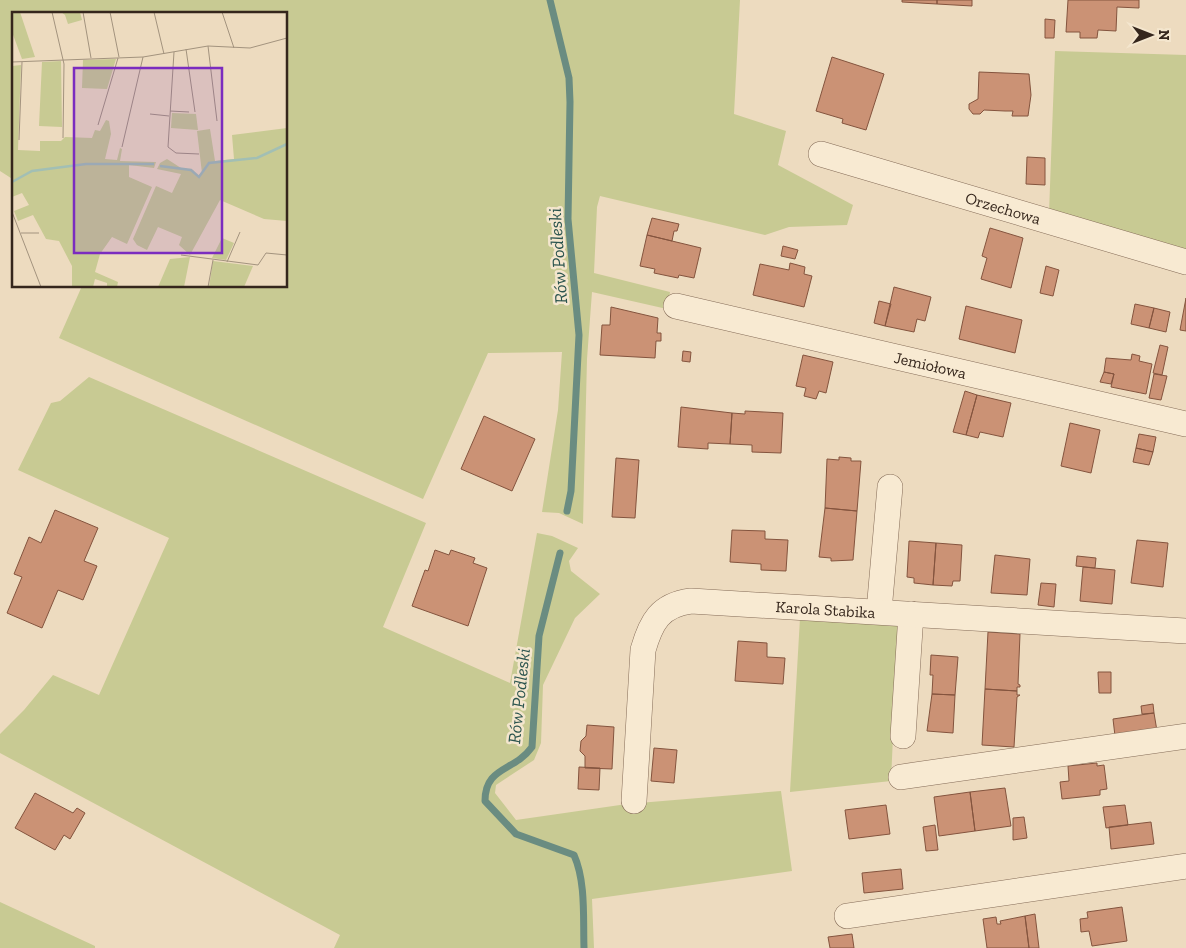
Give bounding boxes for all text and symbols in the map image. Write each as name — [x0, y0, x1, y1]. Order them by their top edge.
north arrow — [1126, 10, 1176, 60]
inset map — [12, 12, 288, 288]
text: N — [1155, 30, 1172, 41]
street label: Orzechowa — [963, 188, 1043, 228]
water label: Rów Podleski — [544, 207, 572, 305]
street label: Jemiołowa — [892, 347, 968, 382]
street label: Karola Stabika — [775, 597, 876, 622]
water label: Rów Podleski — [503, 647, 535, 745]

